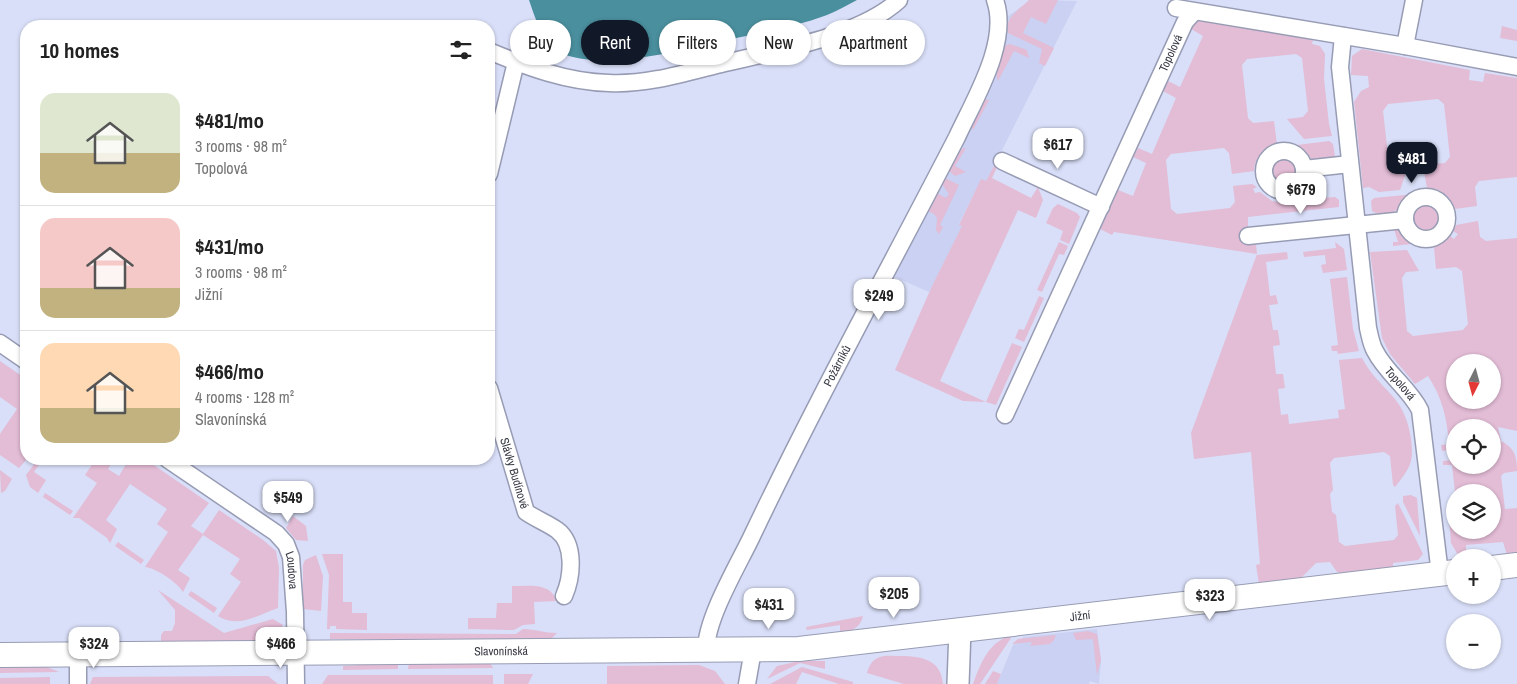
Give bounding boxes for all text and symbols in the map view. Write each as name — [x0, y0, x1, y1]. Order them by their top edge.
chip: Buy — [510, 20, 571, 65]
chip: Rent — [581, 20, 649, 65]
chip: Filters — [659, 20, 736, 65]
chip: New — [746, 20, 811, 65]
chip: Apartment — [821, 20, 925, 65]
street label: Topolová — [1155, 31, 1186, 74]
text: 10 homes — [40, 36, 119, 65]
icon: filters — [447, 36, 475, 64]
text: $481/mo — [195, 106, 264, 135]
icon: home — [80, 113, 140, 173]
pin: $617 — [1028, 128, 1088, 170]
text: $617 — [1043, 133, 1073, 155]
text: 3 rooms · 98 m² — [195, 135, 287, 157]
pin: $481 — [1382, 142, 1442, 184]
text: $481 — [1397, 147, 1427, 169]
text: Topolová — [195, 157, 248, 179]
pin: $679 — [1271, 172, 1331, 215]
text: $679 — [1286, 178, 1316, 200]
text: $431/mo — [195, 232, 264, 261]
icon: home — [80, 238, 140, 298]
text: 3 rooms · 98 m² — [195, 261, 287, 283]
pin: $249 — [849, 278, 909, 321]
text: Jižní — [195, 283, 223, 305]
text: $249 — [864, 284, 894, 306]
street label: Požárníků — [820, 342, 854, 389]
north arrow — [1446, 354, 1501, 409]
map controls — [1446, 354, 1501, 669]
text: $466/mo — [195, 357, 264, 386]
icon: home — [80, 363, 140, 423]
street label: Topolová — [1381, 364, 1420, 404]
text: 4 rooms · 128 m² — [195, 386, 294, 408]
text: Slavonínská — [195, 408, 266, 430]
button: locate — [1446, 419, 1501, 474]
street label: Slávky Budínové — [496, 436, 533, 511]
pin: $549 — [258, 480, 318, 523]
button: layers — [1446, 484, 1501, 539]
text: $549 — [273, 486, 303, 508]
street label: Loudova — [282, 549, 301, 590]
button: + — [1446, 549, 1501, 604]
pin: $205 — [864, 576, 924, 619]
pin: $323 — [1180, 578, 1240, 621]
text: $205 — [879, 582, 909, 604]
text: $323 — [1195, 584, 1225, 606]
pin: $431 — [739, 588, 799, 630]
text: $431 — [754, 593, 784, 615]
street label: Jižní — [1069, 607, 1092, 625]
button: − — [1446, 614, 1501, 669]
pin: $324 — [64, 626, 124, 669]
pin: $466 — [251, 626, 311, 669]
text: $324 — [79, 632, 109, 654]
text: $466 — [266, 632, 296, 654]
street label: Slavonínská — [474, 643, 528, 659]

